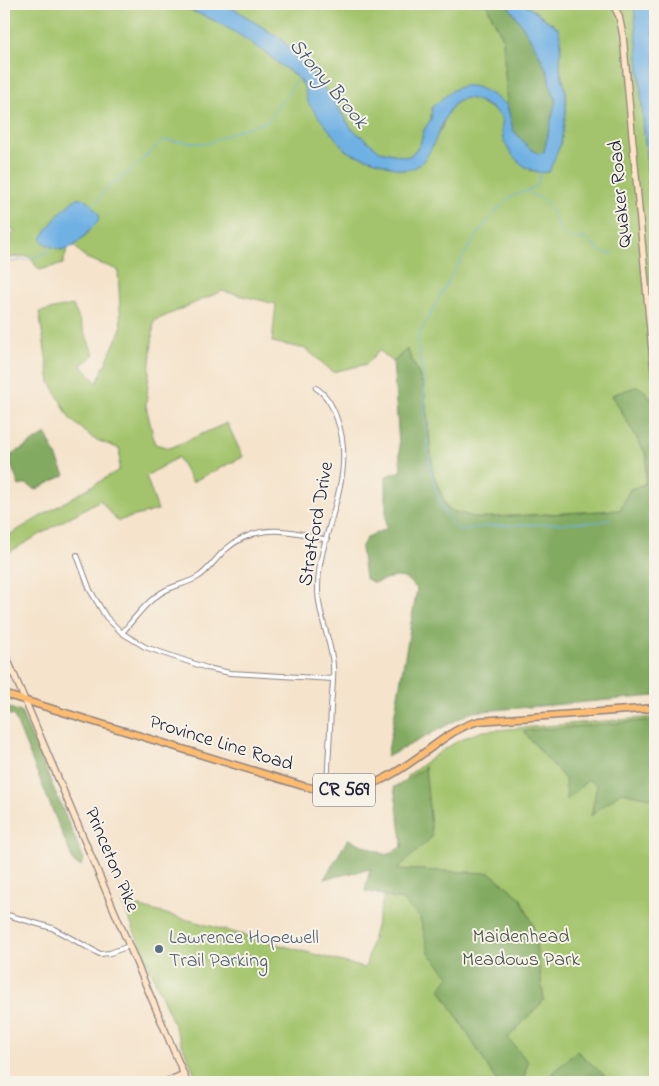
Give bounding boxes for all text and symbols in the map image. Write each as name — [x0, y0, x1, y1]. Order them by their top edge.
water label: Stony Brook — [281, 32, 375, 136]
street label: Quaker Road — [602, 139, 640, 249]
street label: Stratford Drive — [292, 459, 342, 589]
street label: Province Line Road — [145, 708, 297, 780]
road number: CR 569 — [313, 774, 375, 806]
street label: Princeton Pike — [76, 803, 146, 917]
park label: Maidenhead Meadows Park — [462, 923, 580, 975]
place label: Lawrence Hopewell Trail Parking — [169, 924, 319, 977]
marker: Lawrence Hopewell Trail Parking — [153, 943, 165, 955]

